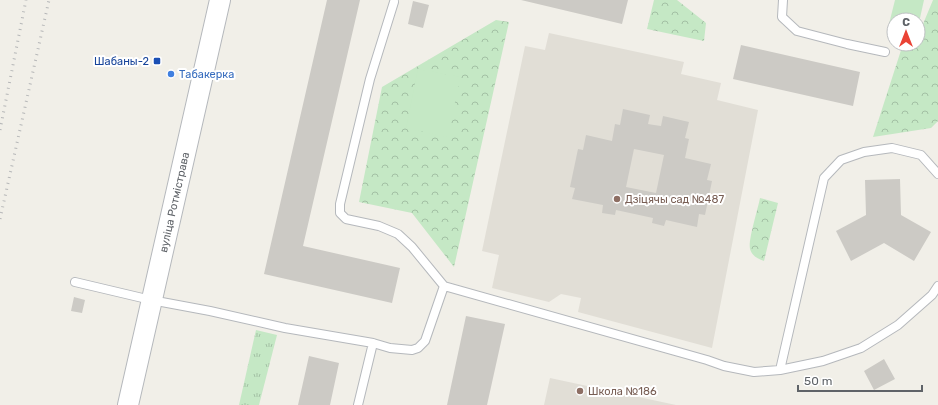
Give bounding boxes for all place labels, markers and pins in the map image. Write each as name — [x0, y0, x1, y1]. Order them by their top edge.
place label: Шабаны-2 — [94, 55, 149, 68]
marker: Шабаны-2 — [152, 56, 162, 66]
place label: Табакерка — [179, 68, 234, 81]
marker: Табакерка — [166, 69, 176, 79]
place label: Дзіцячы сад №487 — [625, 193, 724, 206]
marker: Дзіцячы сад №487 — [612, 194, 622, 204]
place label: Школа №186 — [588, 385, 657, 398]
marker: Школа №186 — [575, 386, 585, 396]

